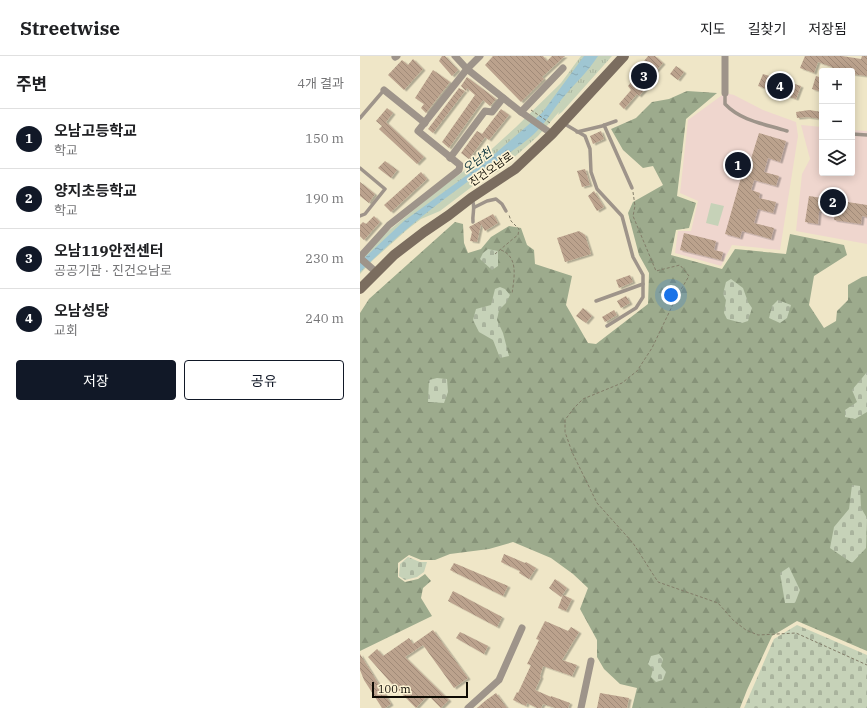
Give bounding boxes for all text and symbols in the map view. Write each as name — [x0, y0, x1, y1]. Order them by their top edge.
text: Streetwise — [20, 16, 120, 40]
text: 지도 — [700, 20, 726, 38]
text: 길찾기 — [748, 20, 786, 38]
text: 저장됨 — [808, 20, 847, 38]
pin: 3 — [631, 61, 657, 91]
map controls — [819, 68, 855, 176]
button: + — [819, 68, 855, 104]
pin: 4 — [767, 71, 793, 101]
text: 주변 — [16, 73, 47, 95]
text: 4개 결과 — [297, 75, 344, 92]
button: − — [819, 104, 855, 140]
text: 오남고등학교 — [54, 121, 137, 140]
text: 1 — [25, 130, 33, 147]
text: 150 m — [305, 130, 344, 147]
button: layers — [819, 140, 855, 176]
text: 학교 — [54, 142, 78, 159]
water label: 오남천 — [459, 143, 496, 176]
street label: 진건오남로 — [466, 149, 516, 189]
pin: 1 — [725, 150, 751, 180]
text: 양지초등학교 — [54, 181, 137, 200]
pin: 2 — [820, 187, 846, 217]
text: 2 — [25, 190, 33, 207]
text: 190 m — [305, 190, 344, 207]
text: 학교 — [54, 202, 78, 219]
text: 오남119안전센터 — [54, 241, 164, 260]
text: 3 — [25, 250, 33, 267]
text: 230 m — [305, 250, 344, 267]
text: 공공기관 · 진건오남로 — [54, 262, 172, 279]
your location — [661, 285, 681, 305]
text: 오남성당 — [54, 301, 109, 320]
text: 4 — [25, 310, 33, 327]
text: 240 m — [305, 310, 344, 327]
text: 교회 — [54, 322, 78, 339]
button: 저장 — [16, 360, 176, 400]
button: 공유 — [184, 360, 344, 400]
scale bar — [372, 680, 468, 699]
text: 100 m — [378, 682, 411, 696]

